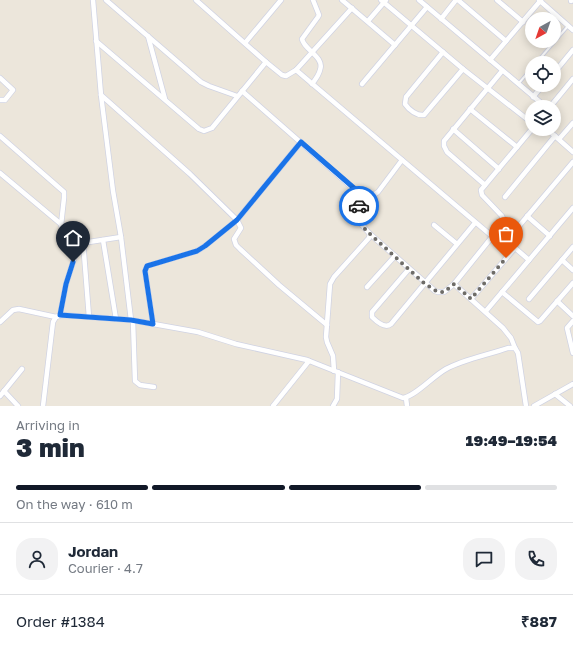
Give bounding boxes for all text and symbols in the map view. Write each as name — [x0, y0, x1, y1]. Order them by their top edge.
north arrow — [525, 12, 561, 48]
map controls — [525, 12, 561, 136]
button: locate — [525, 56, 561, 92]
button: layers — [525, 100, 561, 136]
courier — [339, 186, 379, 226]
icon: car — [348, 195, 370, 217]
pin — [489, 217, 523, 258]
pin — [56, 221, 90, 262]
icon: bag — [495, 223, 517, 245]
icon: home — [62, 227, 84, 249]
text: Arriving in — [16, 417, 80, 433]
text: 19:49–19:54 — [465, 431, 557, 449]
text: 3 min — [16, 432, 85, 463]
text: On the way · 610 m — [16, 496, 133, 512]
button: person — [16, 538, 58, 580]
button: chat — [463, 538, 505, 580]
button: phone — [515, 538, 557, 580]
text: Jordan — [68, 542, 118, 560]
text: Courier · 4.7 — [68, 560, 143, 576]
text: Order #1384 — [16, 612, 105, 630]
text: ₹887 — [521, 612, 557, 630]

